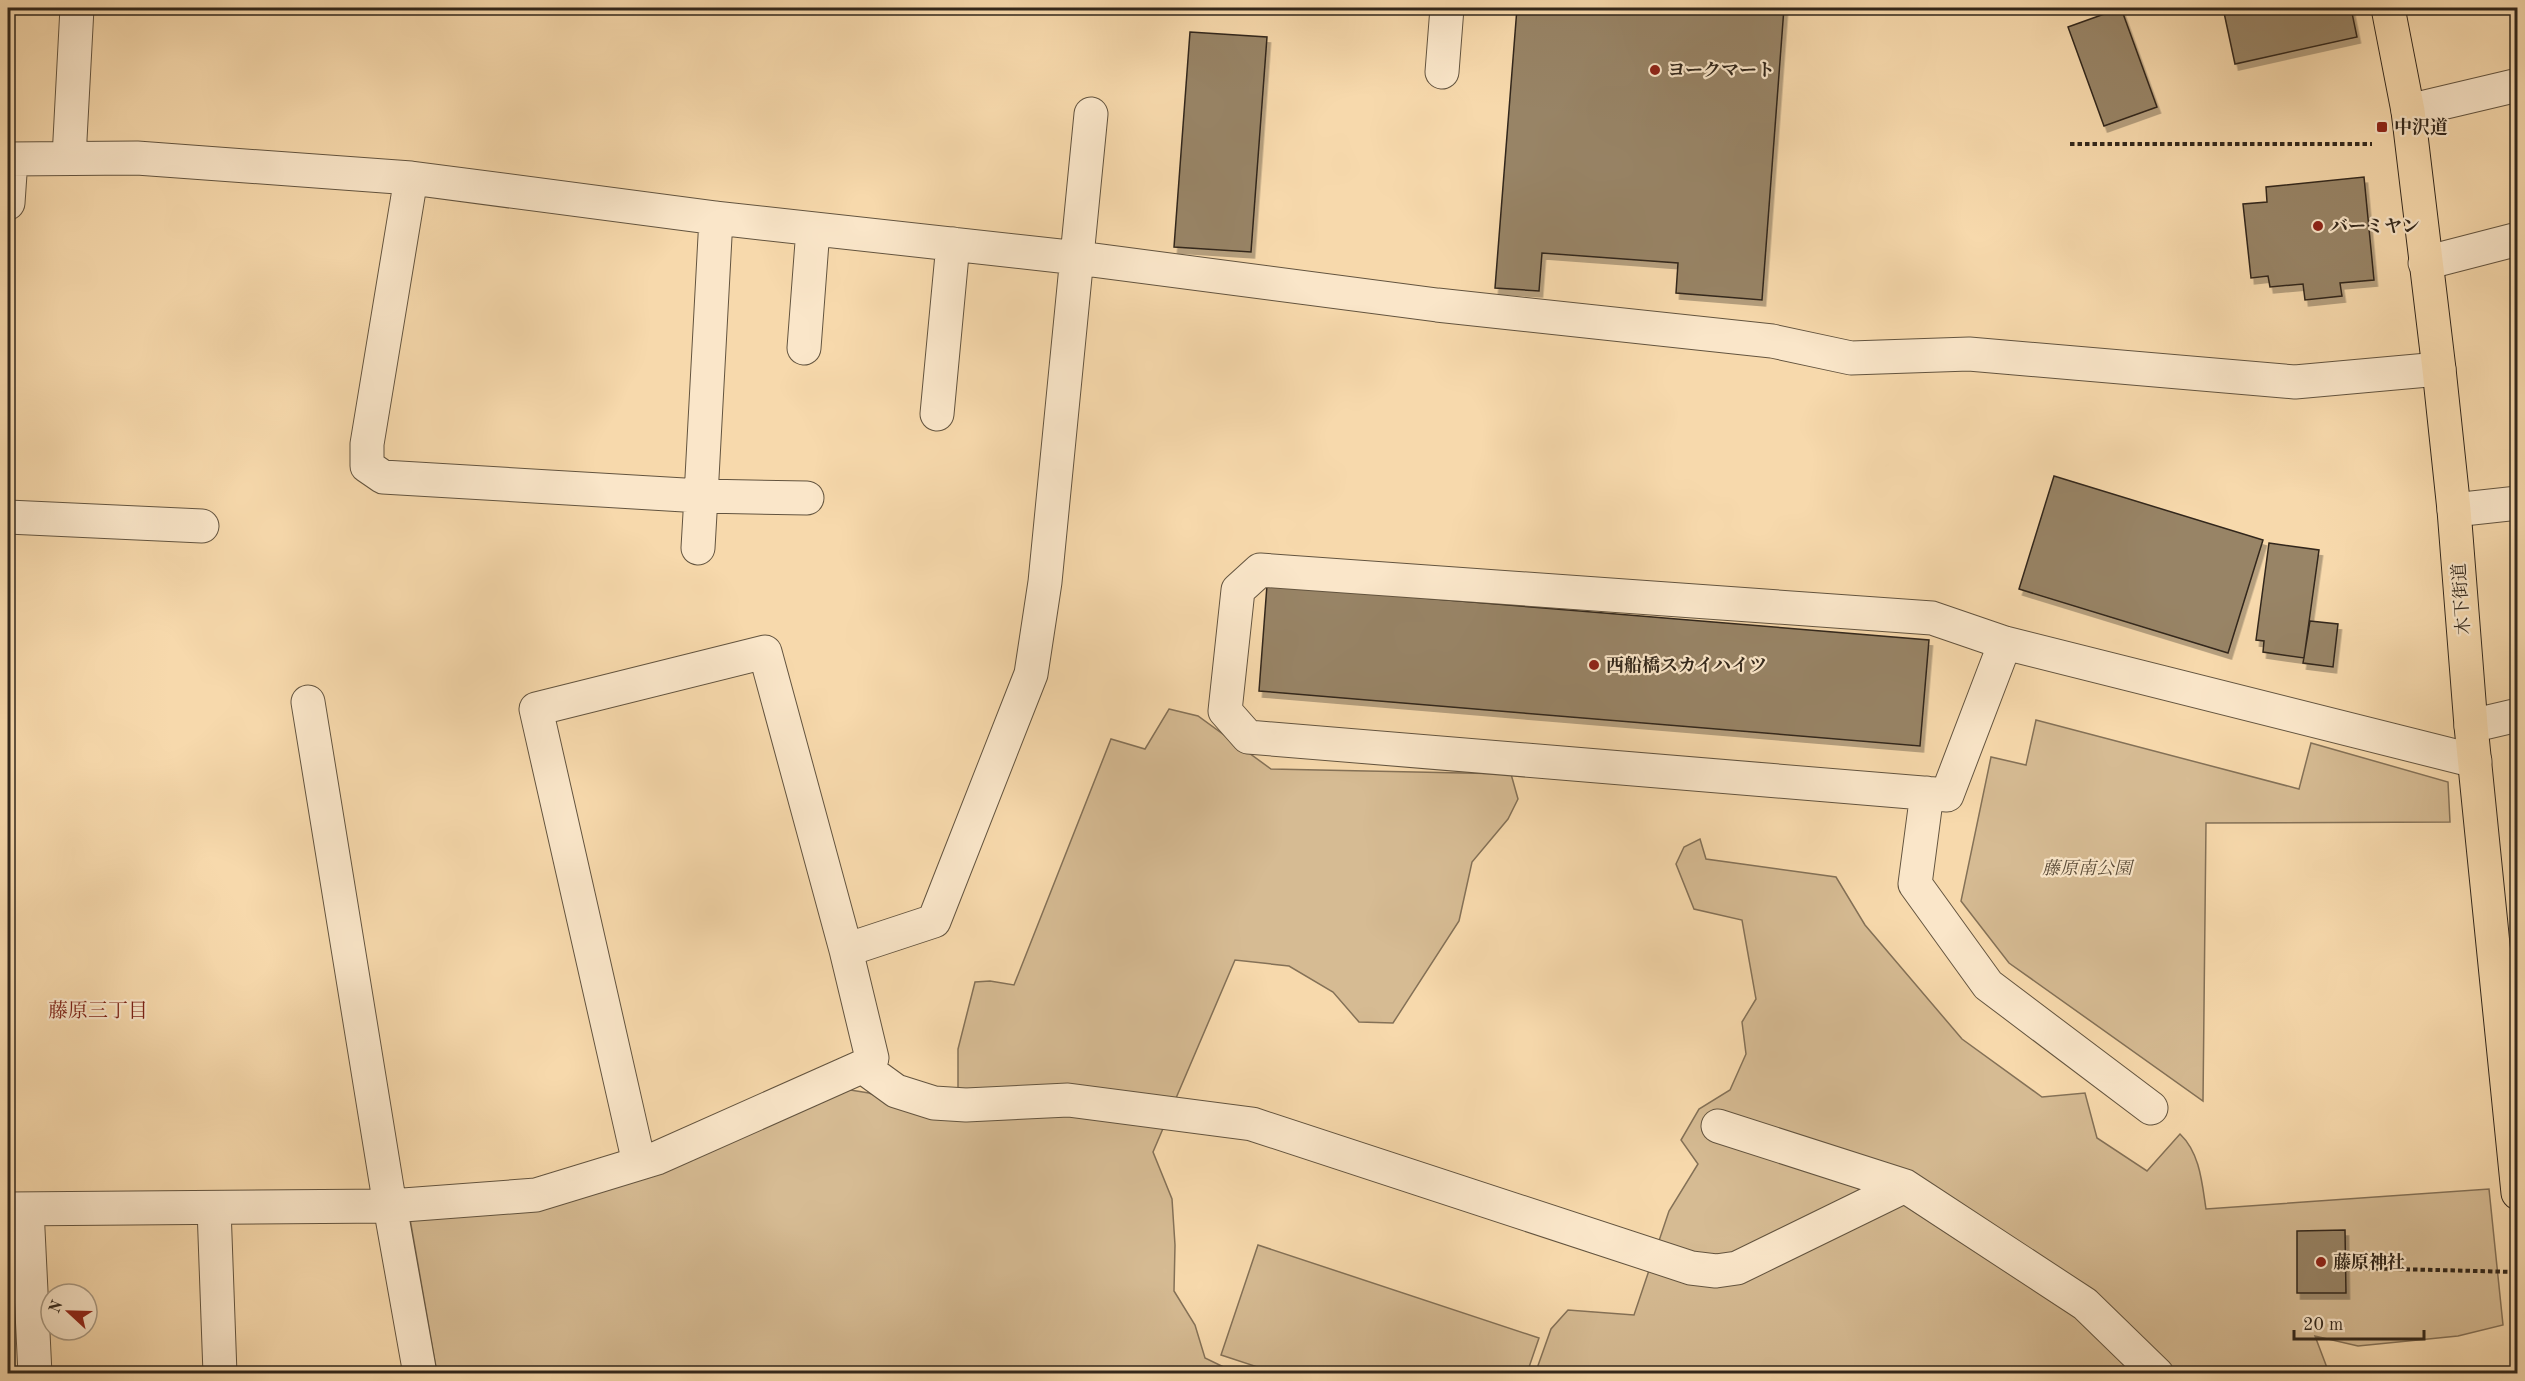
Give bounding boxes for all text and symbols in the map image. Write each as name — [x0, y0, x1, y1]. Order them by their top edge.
place label: ヨークマート — [1667, 61, 1775, 80]
marker: ヨークマート — [1648, 63, 1662, 77]
place label: 中沢道 — [2394, 117, 2448, 137]
marker: 中沢道 — [2375, 120, 2389, 134]
place label: バーミヤン — [2330, 218, 2420, 236]
marker: バーミヤン — [2311, 219, 2325, 233]
street label: 木下街道 — [2449, 562, 2473, 636]
place label: 西船橋スカイハイツ — [1606, 655, 1767, 675]
marker: 西船橋スカイハイツ — [1587, 658, 1601, 672]
park label: 藤原南公園 — [2042, 858, 2135, 878]
district label: 藤原三丁目 — [48, 1000, 148, 1022]
place label: 藤原神社 — [2333, 1252, 2405, 1272]
marker: 藤原神社 — [2314, 1255, 2328, 1269]
north arrow — [39, 1282, 99, 1342]
text: N — [47, 1298, 67, 1316]
scale bar — [2294, 1303, 2424, 1341]
text: 20 m — [2303, 1316, 2343, 1334]

